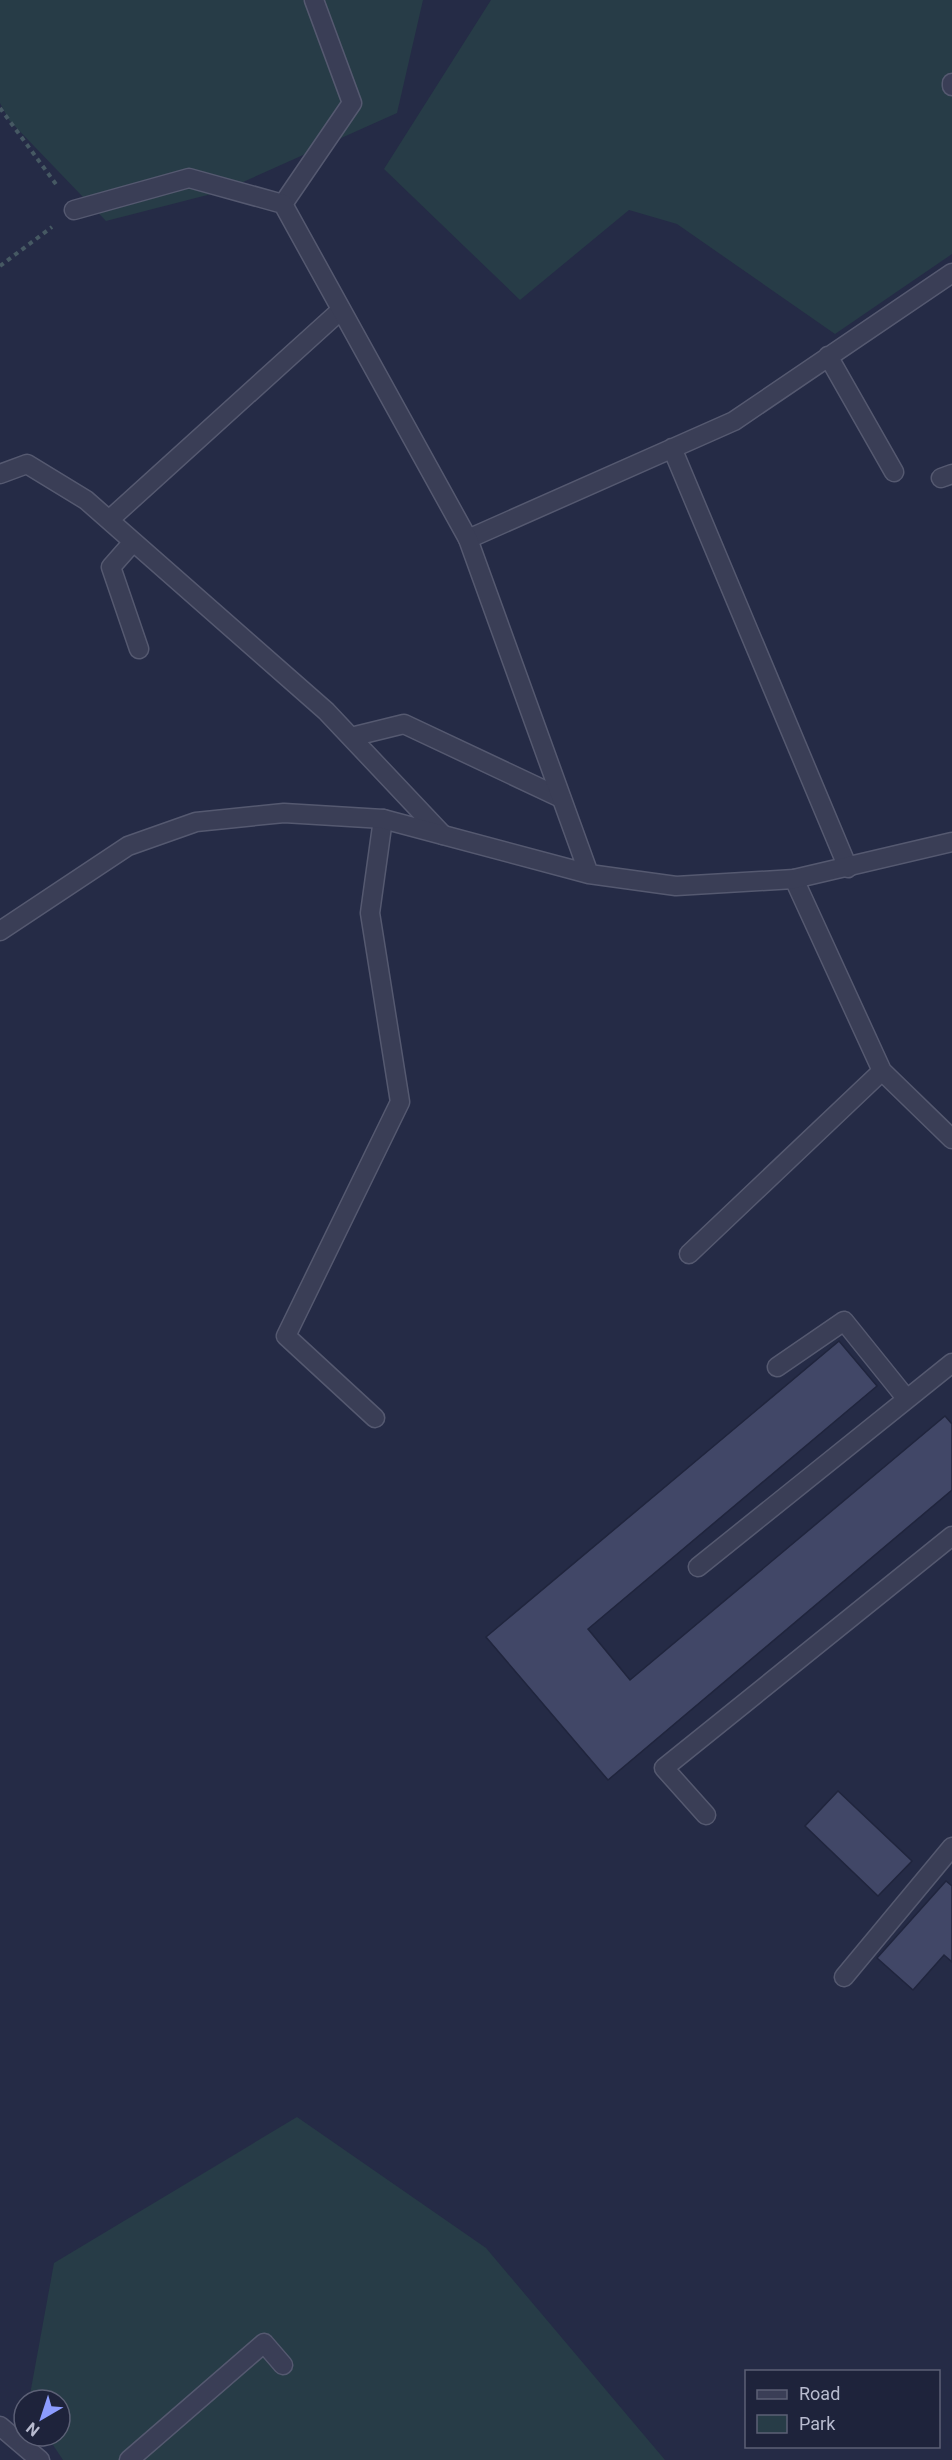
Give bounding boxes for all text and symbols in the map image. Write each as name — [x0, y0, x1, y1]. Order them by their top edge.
legend — [745, 2370, 940, 2448]
text: Road — [799, 2383, 840, 2404]
north arrow — [12, 2388, 72, 2448]
text: Park — [799, 2413, 836, 2434]
text: N — [23, 2418, 43, 2440]

